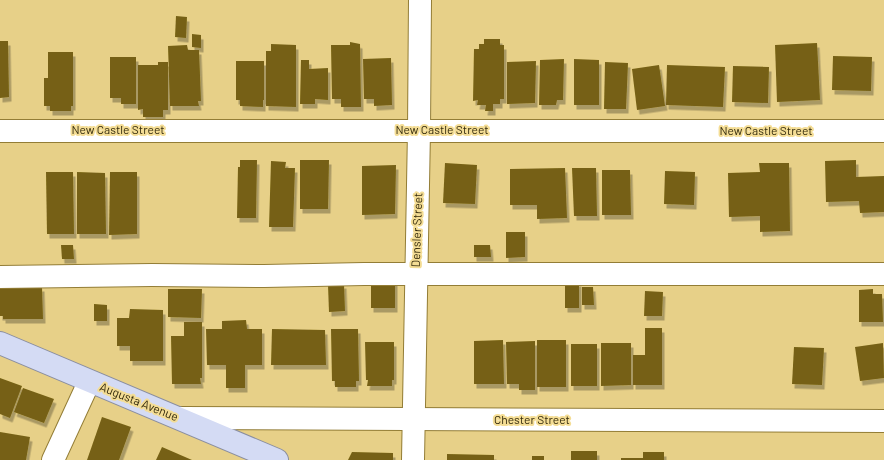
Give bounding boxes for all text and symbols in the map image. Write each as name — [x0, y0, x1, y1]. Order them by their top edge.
street label: New Castle Street — [71, 122, 165, 136]
street label: New Castle Street — [395, 122, 489, 136]
street label: New Castle Street — [719, 123, 813, 137]
street label: Densler Street — [408, 192, 424, 268]
street label: Augusta Avenue — [98, 379, 181, 423]
street label: Chester Street — [494, 412, 570, 426]

